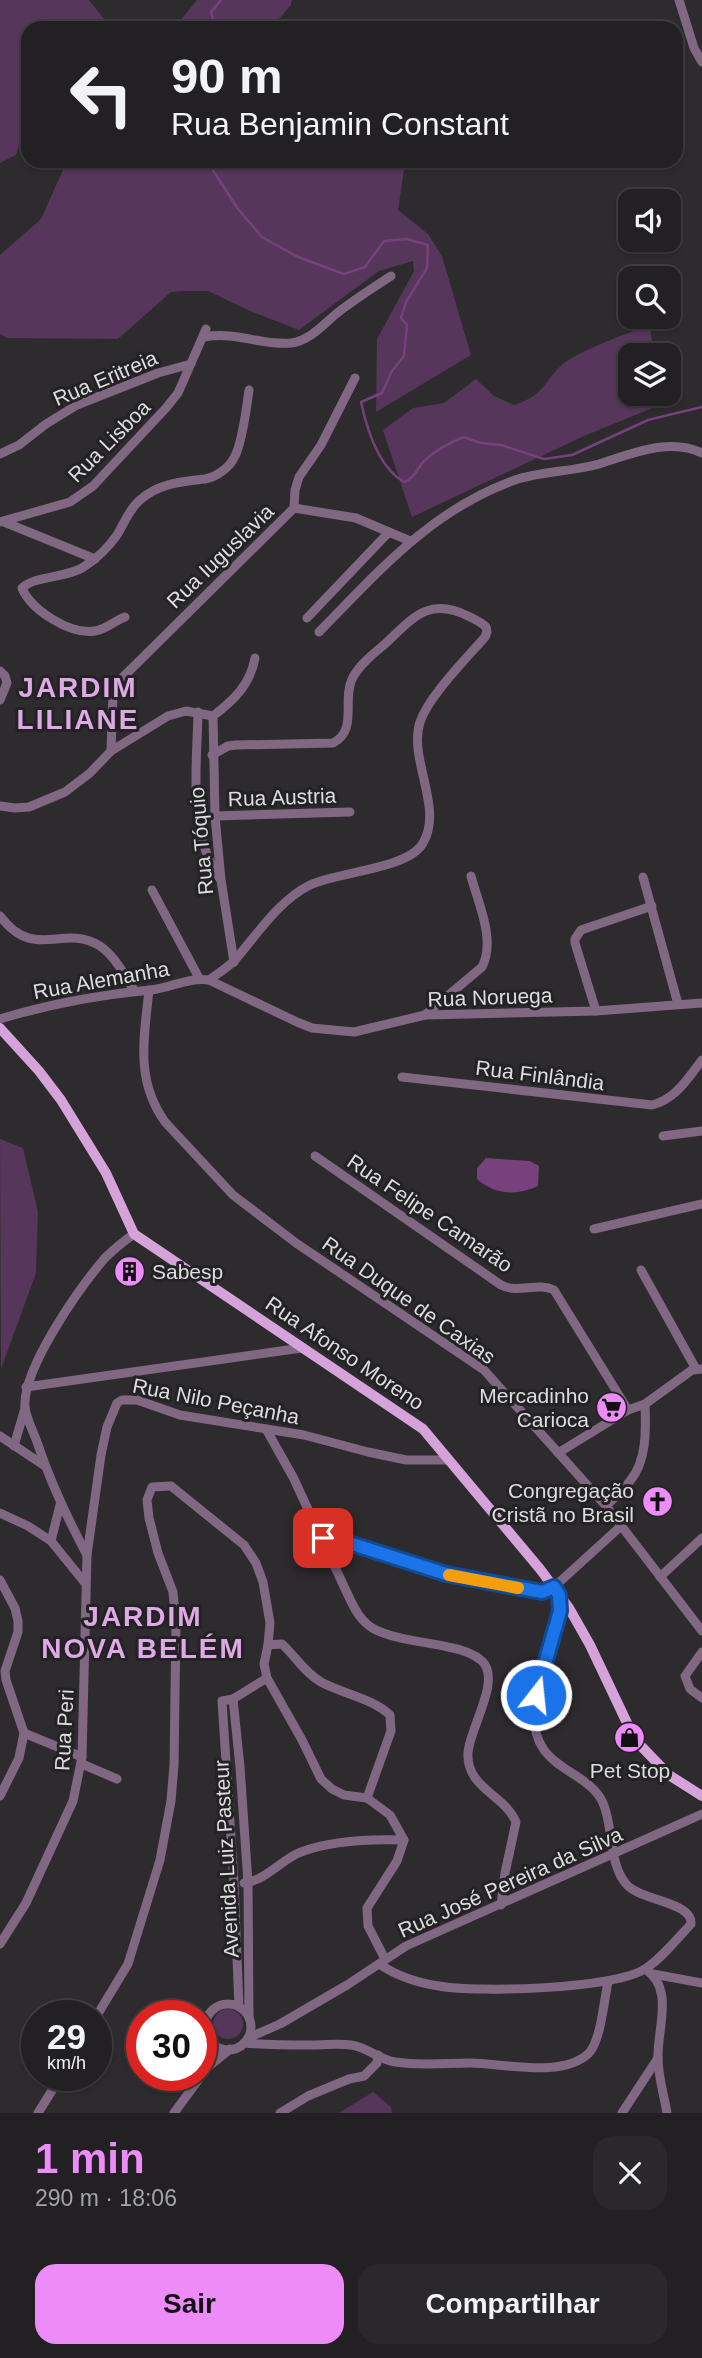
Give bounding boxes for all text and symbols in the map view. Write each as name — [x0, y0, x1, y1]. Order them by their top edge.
icon: left — [56, 49, 147, 140]
text: 90 m — [171, 49, 283, 103]
text: Rua Benjamin Constant — [171, 106, 509, 142]
map controls — [618, 189, 681, 406]
button: sound — [618, 189, 681, 252]
button: search — [618, 266, 681, 329]
button: layers — [618, 343, 681, 406]
street label: Rua Eritreia — [49, 346, 161, 410]
street label: Rua Lisboa — [63, 395, 155, 487]
street label: Rua Iuguslavia — [162, 499, 278, 613]
district label: JARDIM LILIANE — [17, 672, 139, 735]
street label: Rua Austria — [227, 784, 337, 810]
street label: Rua Tóquio — [185, 786, 217, 896]
street label: Rua Alemanha — [31, 957, 171, 1003]
street label: Rua Noruega — [427, 983, 553, 1011]
street label: Rua Finlândia — [474, 1056, 606, 1094]
street label: Rua Felipe Camarão — [343, 1149, 517, 1277]
street label: Rua Duque de Caxias — [318, 1232, 500, 1368]
building icon: Sabesp — [112, 1254, 146, 1288]
place label: Sabesp — [152, 1260, 223, 1283]
street label: Rua Afonso Moreno — [262, 1292, 428, 1414]
street label: Rua Nilo Peçanha — [131, 1374, 302, 1428]
place label: Mercadinho Carioca — [479, 1384, 589, 1431]
supermarket icon: Mercadinho Carioca — [595, 1390, 629, 1424]
place label: Congregação Cristã no Brasil — [492, 1479, 634, 1526]
church icon: Congregação Cristã no Brasil — [640, 1485, 674, 1519]
pin — [293, 1508, 353, 1568]
icon: arrive — [304, 1519, 342, 1557]
district label: JARDIM NOVA BELÉM — [41, 1601, 245, 1664]
position arrow — [499, 1658, 573, 1732]
street label: Rua Peri — [50, 1689, 78, 1771]
shop icon: Pet Stop — [613, 1721, 647, 1755]
street label: Avenida Luiz Pasteur — [209, 1759, 243, 1959]
place label: Pet Stop — [590, 1759, 670, 1782]
street label: Rua José Pereira da Silva — [394, 1822, 626, 1942]
speed limit sign: 30 — [126, 2000, 217, 2091]
text: 29 — [47, 2017, 86, 2056]
text: km/h — [47, 2053, 86, 2073]
text: 1 min — [35, 2135, 145, 2182]
button: close — [593, 2136, 667, 2210]
text: 290 m · 18:06 — [35, 2185, 177, 2211]
button: Sair — [35, 2264, 344, 2344]
button: Compartilhar — [358, 2264, 667, 2344]

